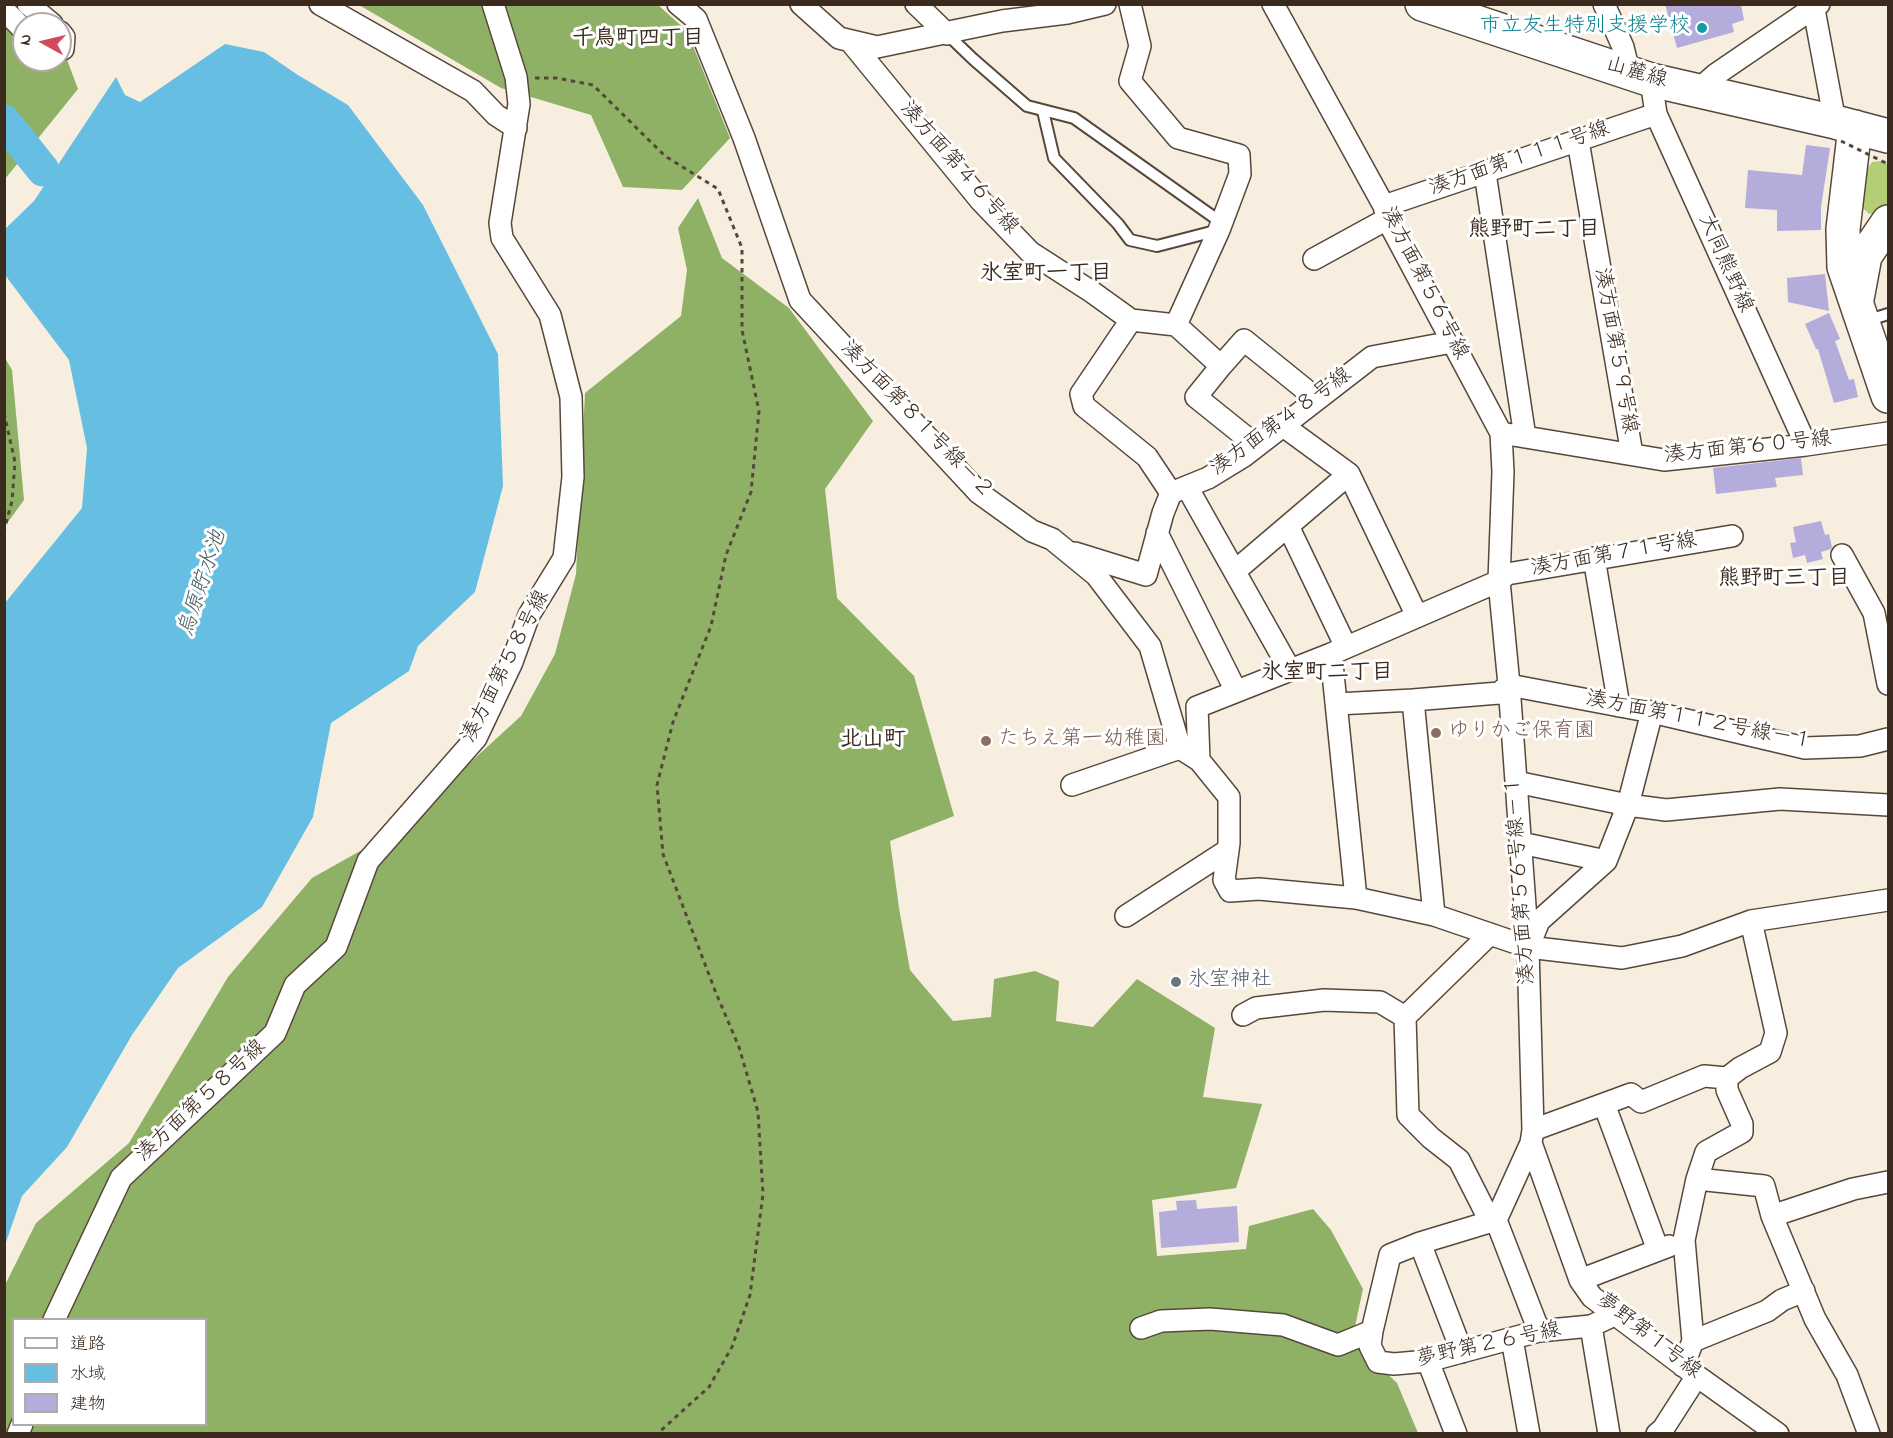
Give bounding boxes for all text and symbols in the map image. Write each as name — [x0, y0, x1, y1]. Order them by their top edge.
north arrow — [12, 12, 72, 72]
place label: 市立友生特別支援学校 — [1480, 15, 1690, 41]
marker: 市立友生特別支援学校 — [1695, 21, 1709, 35]
district label: 千鳥町四丁目 — [572, 27, 704, 53]
text: N — [14, 33, 39, 47]
street label: 山麓線 — [1602, 53, 1670, 95]
street label: 湊方面第４６号線 — [893, 97, 1023, 241]
street label: 湊方面第１１１号線 — [1427, 117, 1613, 203]
street label: 湊方面第５６号線 — [1374, 203, 1472, 365]
street label: 大同熊野線 — [1691, 211, 1757, 317]
district label: 熊野町二丁目 — [1468, 218, 1600, 244]
district label: 氷室町一丁目 — [980, 262, 1112, 288]
street label: 湊方面第５９号線 — [1587, 266, 1641, 436]
street label: 湊方面第８１号線－２ — [834, 337, 998, 505]
street label: 湊方面第４８号線 — [1207, 363, 1357, 483]
street label: 湊方面第６０号線 — [1663, 428, 1833, 470]
water label: 烏原貯水池 — [174, 528, 234, 640]
street label: 湊方面第７１号線 — [1529, 529, 1699, 583]
district label: 熊野町三丁目 — [1718, 567, 1850, 593]
street label: 湊方面第５８号線 — [458, 586, 556, 748]
district label: 氷室町二丁目 — [1261, 661, 1393, 687]
street label: 湊方面第１１２号線－１ — [1583, 688, 1815, 756]
place label: ゆりかご保育園 — [1448, 720, 1595, 746]
marker: ゆりかご保育園 — [1429, 726, 1443, 740]
district label: 北山町 — [840, 728, 906, 754]
place label: たちえ第一幼稚園 — [998, 728, 1166, 754]
marker: たちえ第一幼稚園 — [979, 734, 993, 748]
street label: 湊方面第５６号線－１ — [1502, 774, 1542, 986]
place label: 氷室神社 — [1188, 969, 1272, 995]
marker: 氷室神社 — [1169, 975, 1183, 989]
street label: 湊方面第５８号線 — [132, 1035, 272, 1169]
street label: 夢野第１号線 — [1591, 1288, 1705, 1386]
legend — [12, 1318, 207, 1426]
street label: 夢野第２６号線 — [1414, 1318, 1564, 1374]
text: 道路 — [70, 1332, 106, 1358]
text: 水域 — [70, 1362, 106, 1388]
text: 建物 — [70, 1392, 106, 1418]

